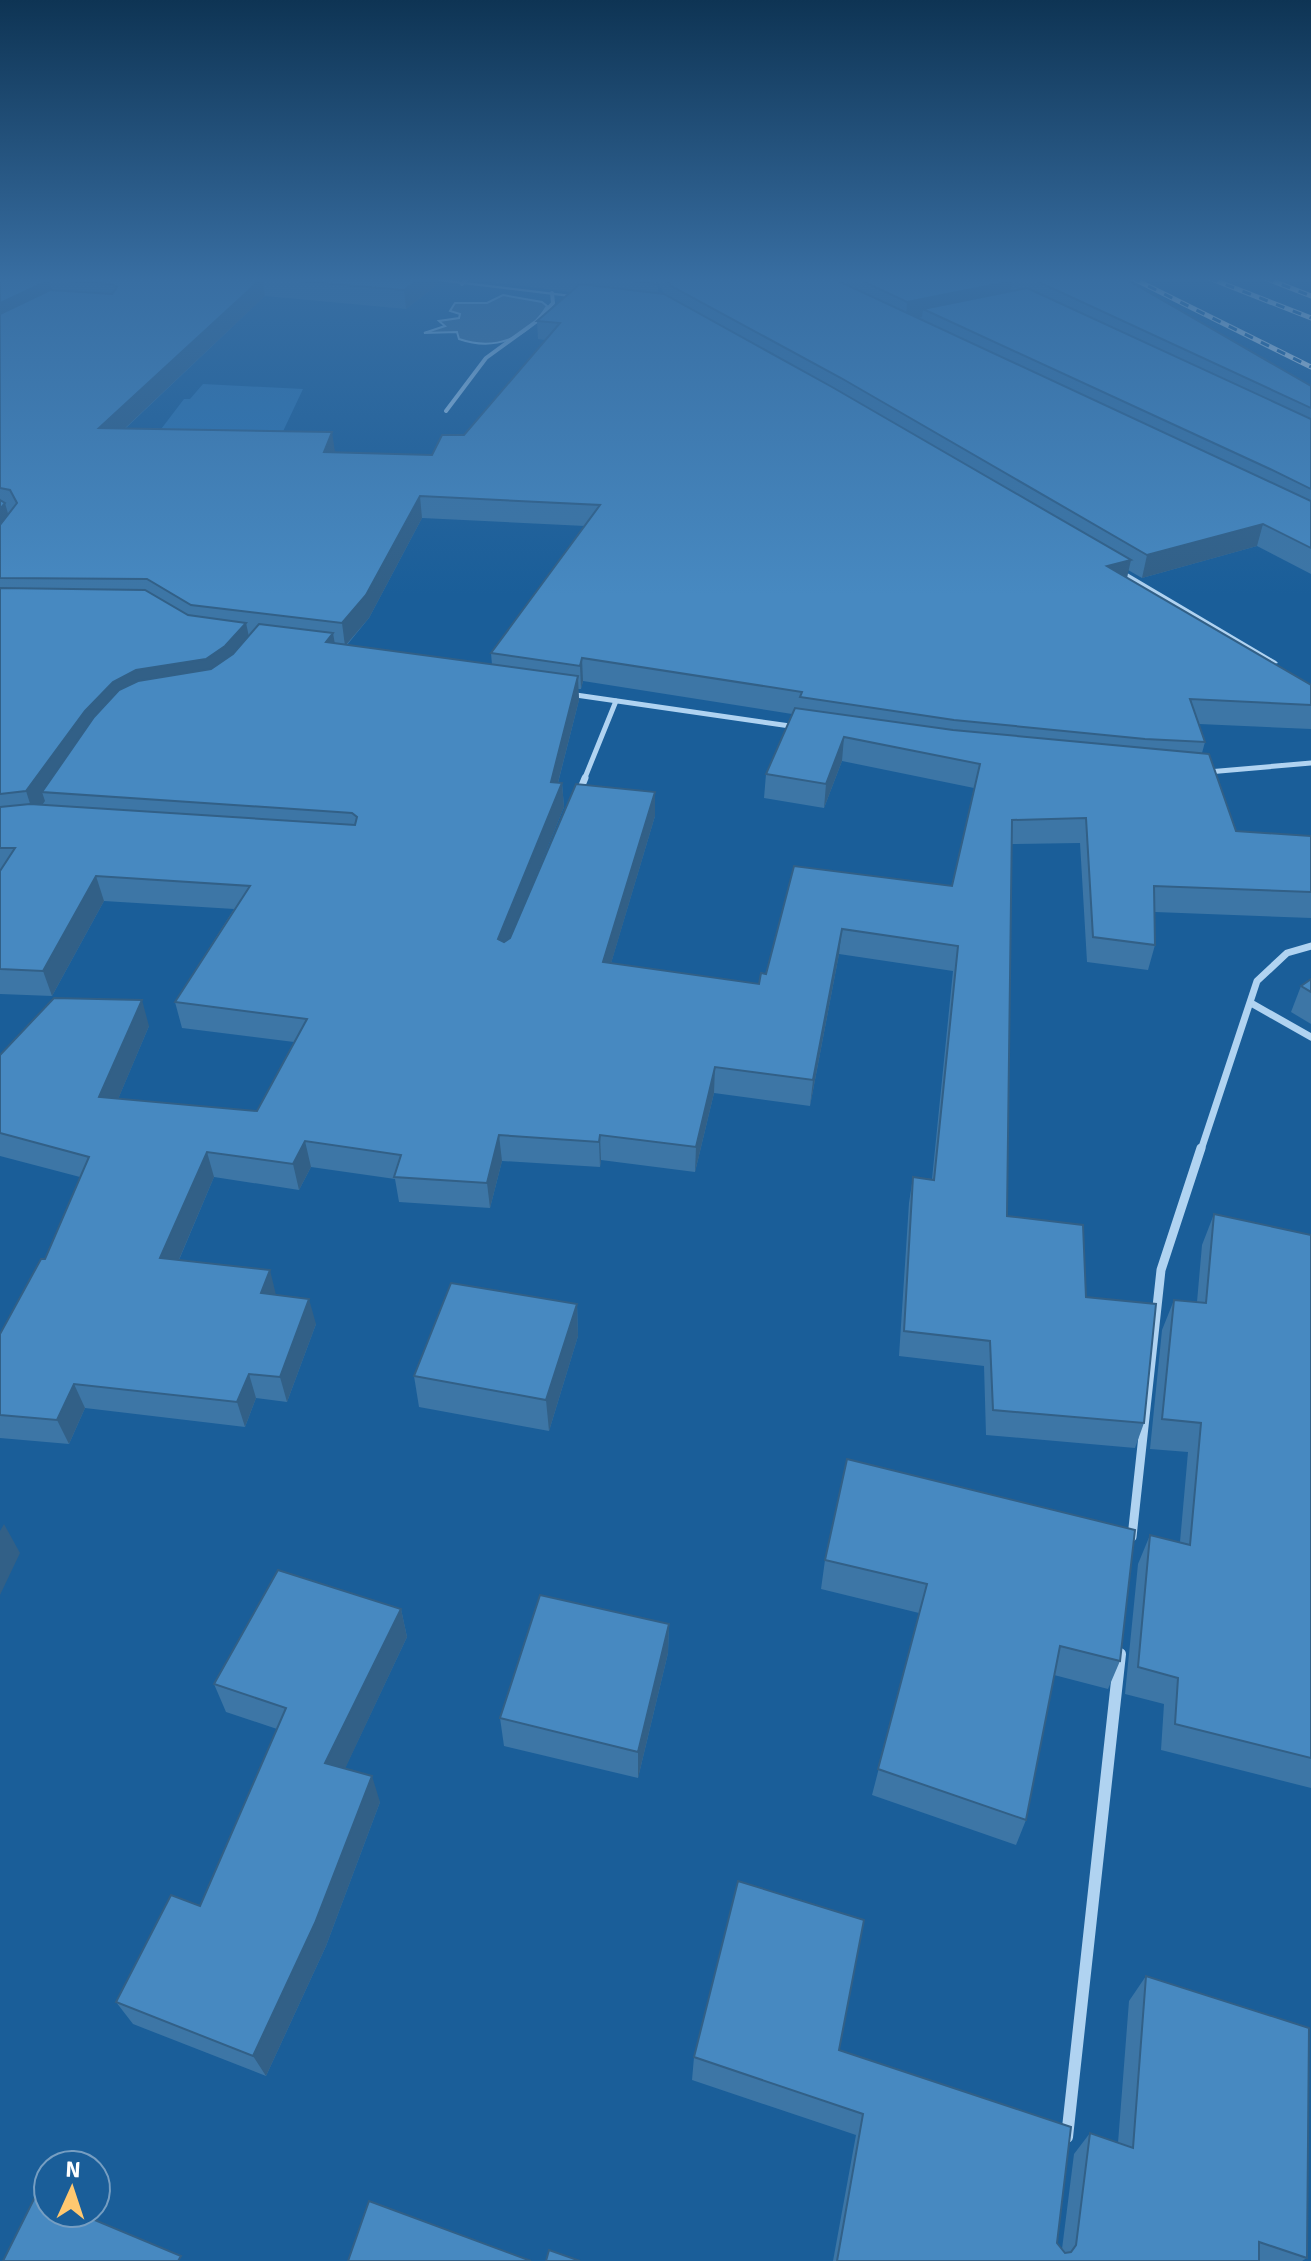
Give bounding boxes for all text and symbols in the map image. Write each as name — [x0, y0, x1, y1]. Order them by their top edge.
north arrow — [32, 2149, 112, 2229]
text: N — [65, 2156, 81, 2183]

